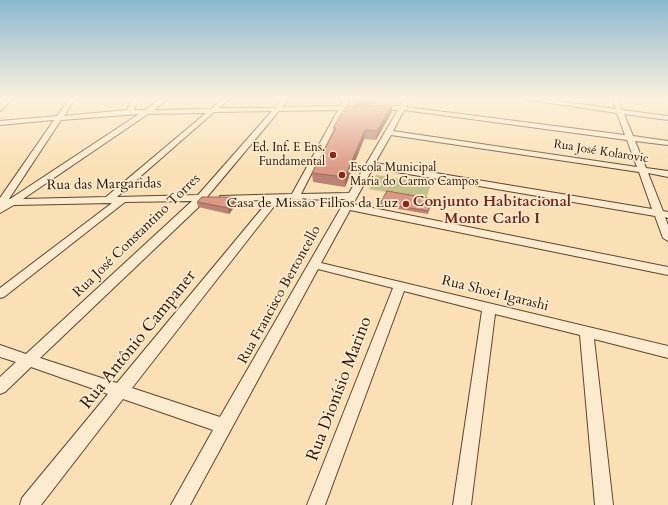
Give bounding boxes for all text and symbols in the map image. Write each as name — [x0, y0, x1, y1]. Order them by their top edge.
street label: Rua José Kolarovic — [552, 137, 650, 167]
place label: Ed. Inf. E Ens. Fundamental — [252, 141, 325, 169]
marker: Ed. Inf. E Ens. Fundamental — [328, 150, 338, 160]
place label: Escola Municipal Maria do Carmo Campos — [350, 161, 479, 189]
marker: Escola Municipal Maria do Carmo Campos — [337, 170, 347, 180]
street label: Rua José Constantino Torres — [70, 171, 204, 301]
street label: Rua das Margaridas — [47, 176, 161, 194]
district label: Conjunto Habitacional Monte Carlo I — [413, 194, 571, 229]
place label: Casa de Missão Filhos da Luz — [226, 196, 398, 212]
marker: Casa de Missão Filhos da Luz — [401, 199, 411, 209]
street label: Rua Francisco Bertoncello — [235, 223, 325, 367]
street label: Rua Antônio Campaner — [77, 267, 201, 413]
street label: Rua Shoei Igarashi — [440, 273, 550, 315]
street label: Rua Dionísio Marino — [303, 314, 377, 464]

